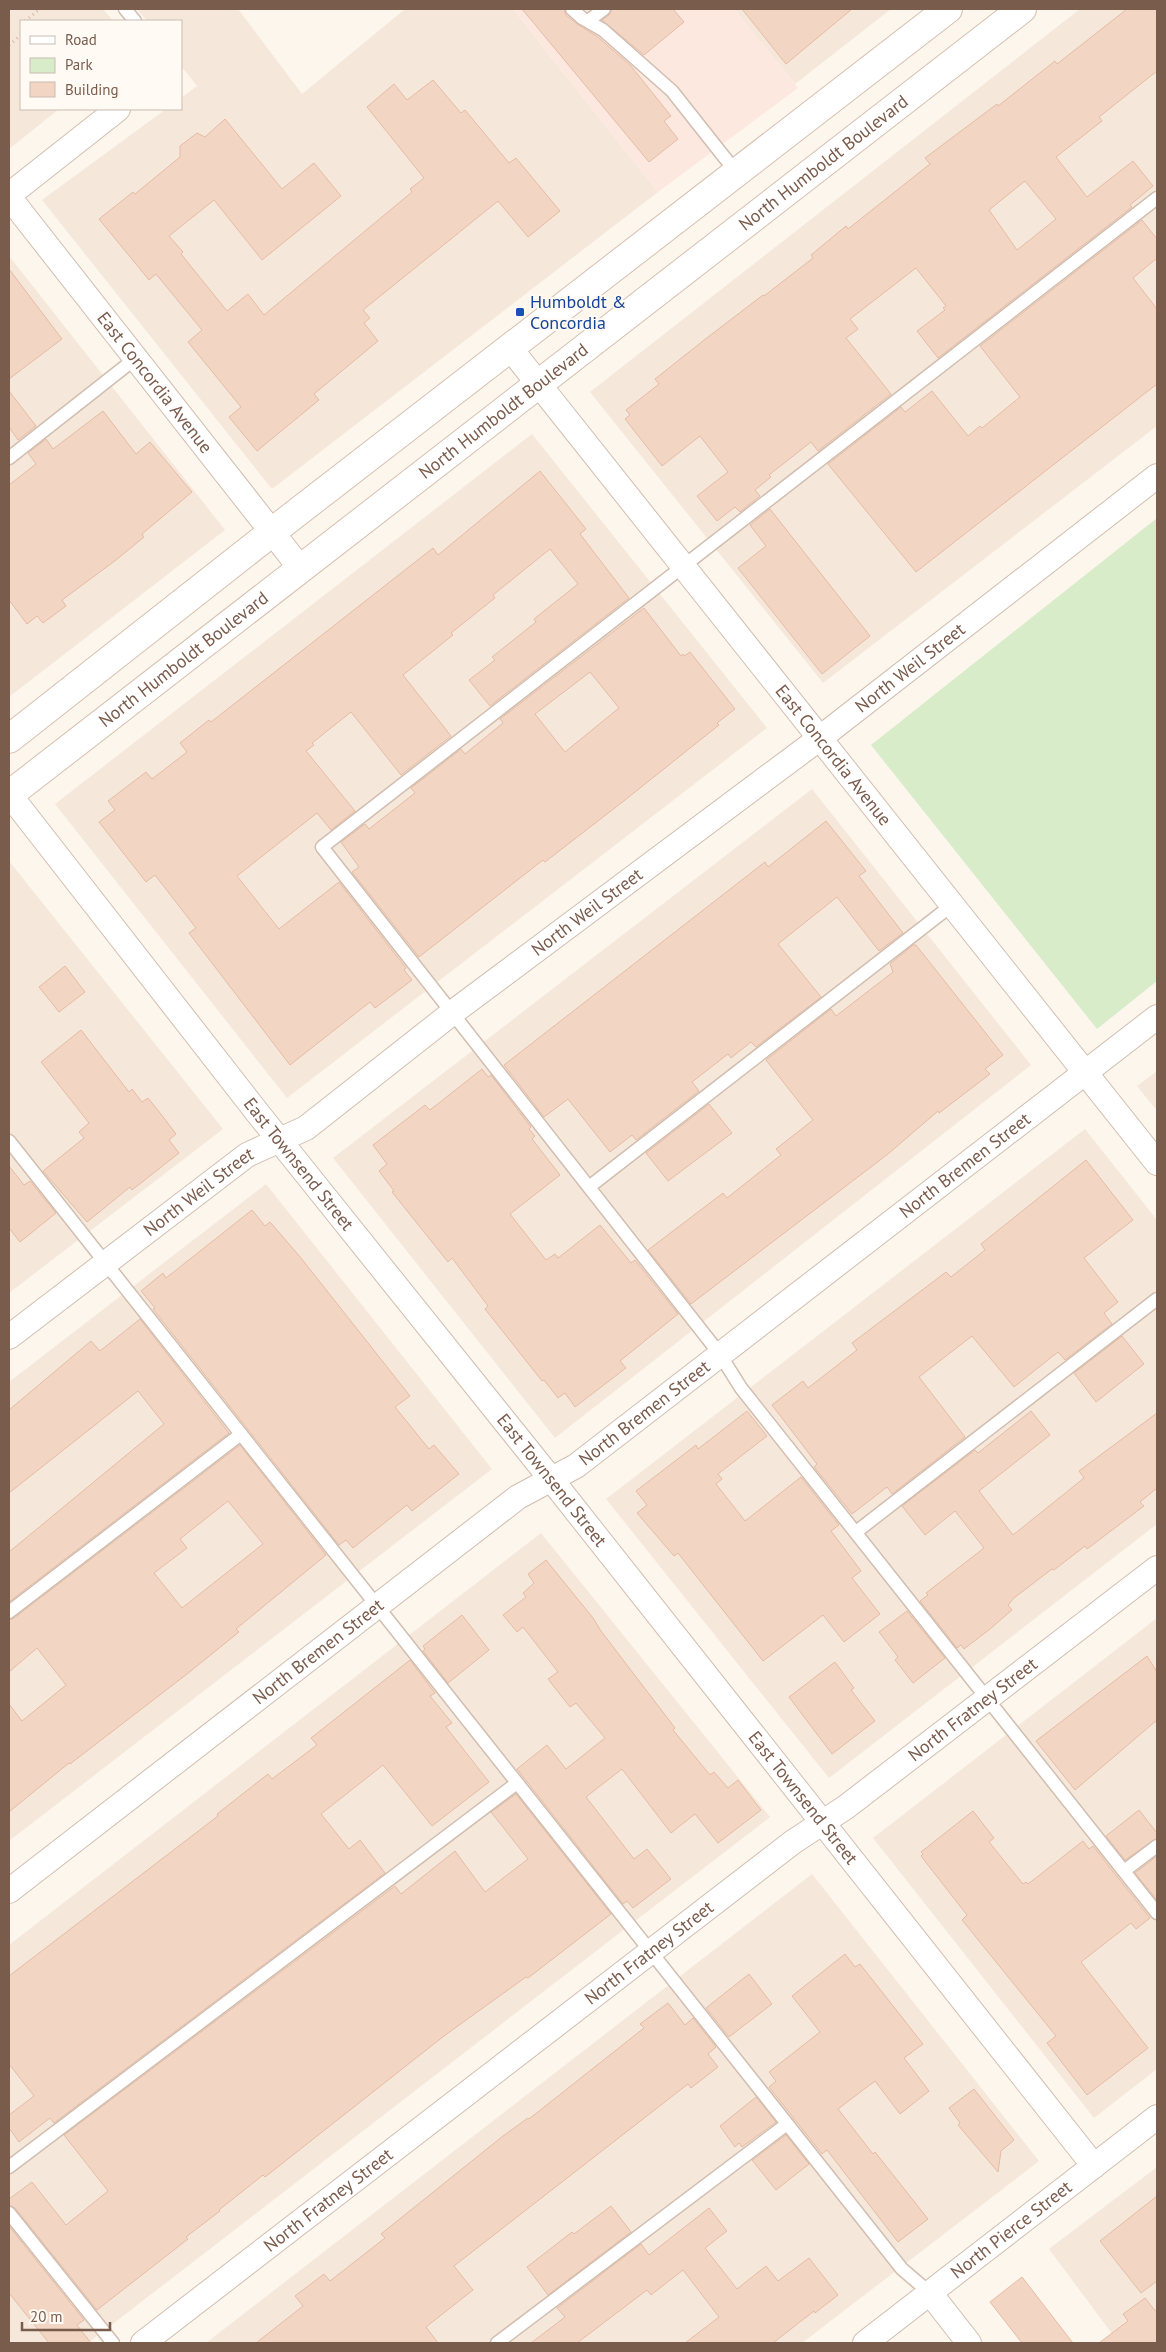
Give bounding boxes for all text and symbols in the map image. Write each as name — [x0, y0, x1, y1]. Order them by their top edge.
legend — [20, 20, 182, 110]
text: Road — [65, 30, 97, 49]
text: Park — [65, 55, 93, 74]
text: Building — [65, 80, 119, 99]
street label: North Humboldt Boulevard — [734, 90, 913, 236]
place label: Humboldt & Concordia — [530, 290, 626, 334]
marker: Humboldt & Concordia — [514, 306, 526, 318]
street label: East Concordia Avenue — [92, 307, 218, 458]
street label: North Humboldt Boulevard — [414, 338, 593, 484]
street label: North Humboldt Boulevard — [94, 586, 273, 732]
street label: North Weil Street — [850, 618, 969, 717]
street label: East Concordia Avenue — [771, 680, 897, 830]
street label: North Weil Street — [527, 863, 647, 961]
street label: East Townsend Street — [239, 1093, 359, 1235]
street label: North Bremen Street — [895, 1107, 1035, 1223]
street label: North Weil Street — [139, 1142, 257, 1241]
street label: North Bremen Street — [574, 1355, 714, 1471]
street label: East Townsend Street — [492, 1409, 612, 1551]
street label: North Bremen Street — [248, 1593, 388, 1709]
street label: North Fratney Street — [903, 1652, 1042, 1766]
street label: East Townsend Street — [744, 1726, 863, 1869]
street label: North Fratney Street — [580, 1896, 718, 2010]
street label: North Fratney Street — [259, 2143, 397, 2257]
street label: North Pierce Street — [946, 2175, 1076, 2283]
scale bar — [22, 2300, 110, 2332]
text: 20 m — [30, 2307, 63, 2326]

